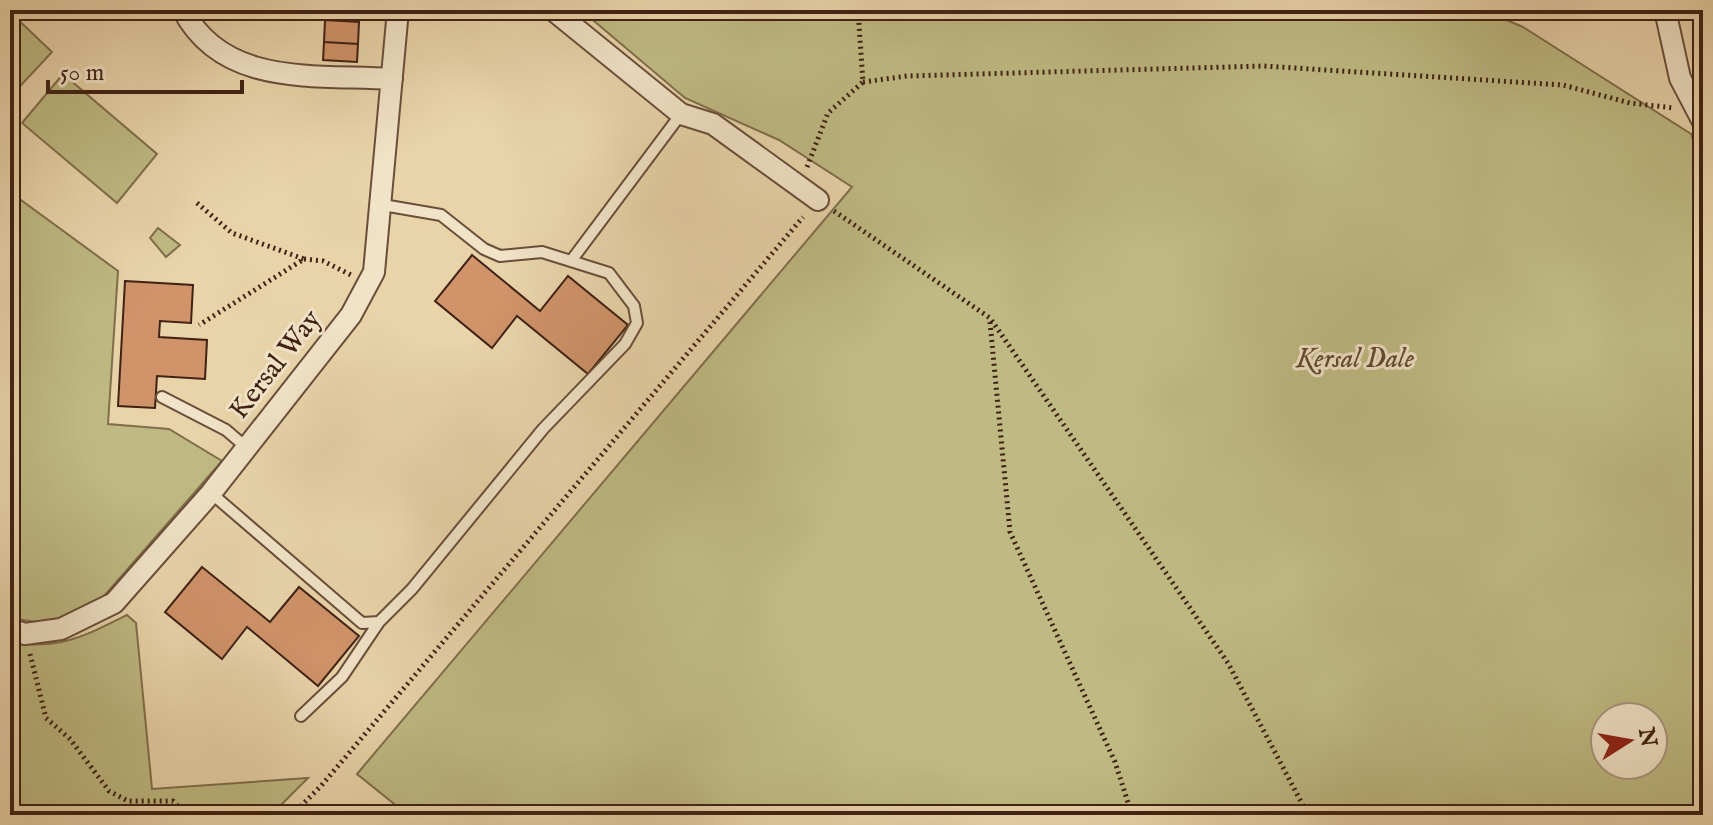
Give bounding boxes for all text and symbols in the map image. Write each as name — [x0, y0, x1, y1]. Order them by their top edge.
scale bar — [48, 44, 242, 94]
text: 50 m — [60, 58, 104, 89]
street label: Kersal Way — [222, 303, 330, 427]
park label: Kersal Dale — [1295, 342, 1415, 377]
north arrow — [1589, 701, 1669, 781]
text: N — [1631, 725, 1662, 750]

